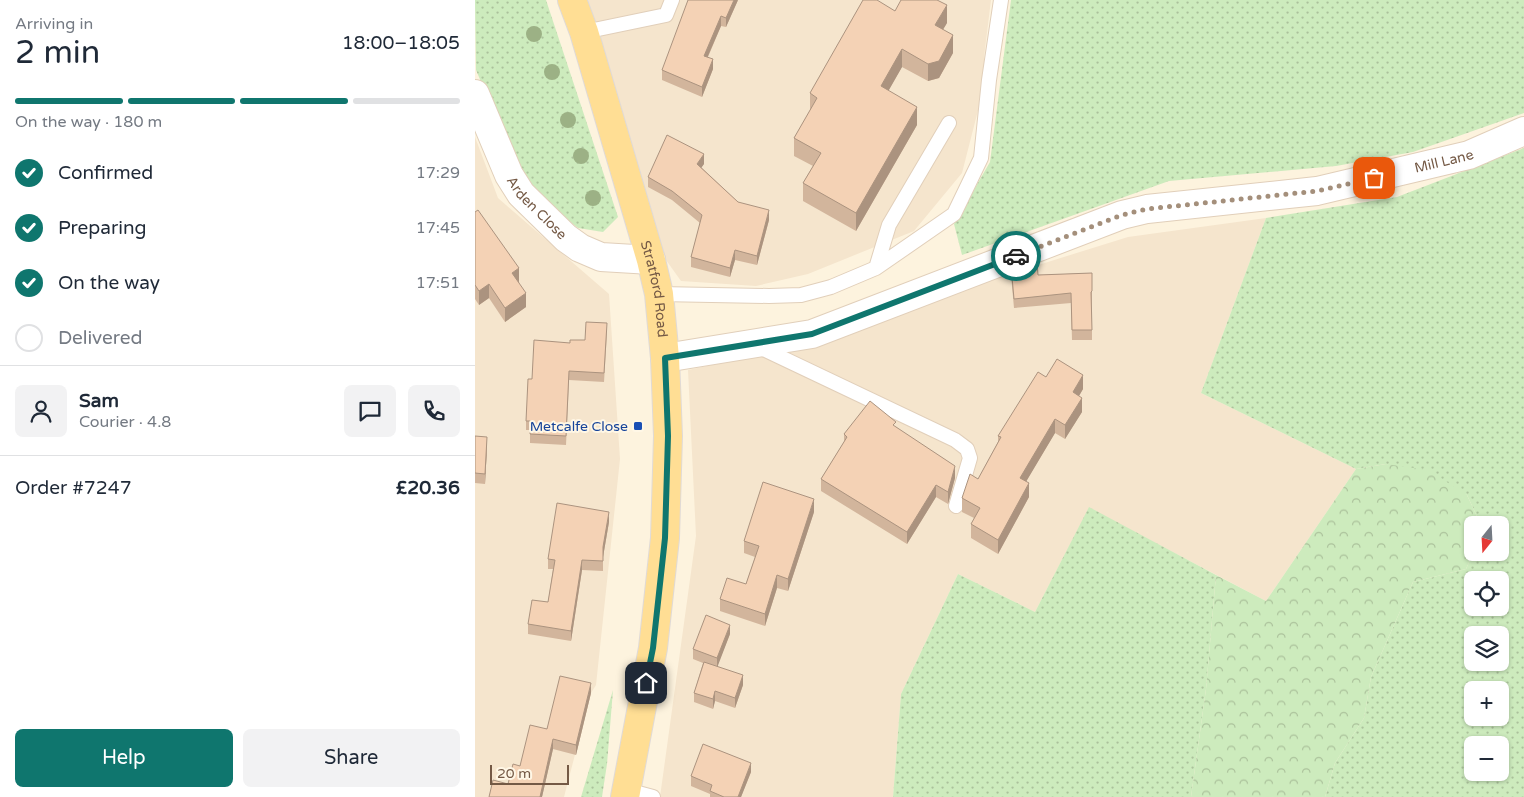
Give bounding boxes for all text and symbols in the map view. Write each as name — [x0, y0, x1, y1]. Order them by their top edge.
text: Arriving in — [15, 14, 93, 34]
text: 18:00–18:05 — [342, 32, 460, 54]
text: 2 min — [15, 34, 100, 72]
text: On the way · 180 m — [15, 112, 162, 132]
street label: Mill Lane — [1413, 146, 1476, 176]
pin — [1353, 157, 1395, 199]
icon: check — [15, 159, 43, 187]
text: Confirmed — [58, 162, 153, 184]
text: 17:29 — [416, 163, 460, 183]
icon: bag — [1360, 164, 1388, 192]
street label: Arden Close — [503, 173, 571, 243]
icon: check — [15, 214, 43, 242]
text: Preparing — [58, 217, 147, 239]
text: 17:45 — [416, 218, 460, 238]
courier — [991, 231, 1041, 281]
street label: Stratford Road — [637, 238, 672, 338]
icon: car — [1002, 242, 1030, 270]
icon: check — [15, 269, 43, 297]
text: On the way — [58, 272, 160, 294]
text: 17:51 — [416, 273, 460, 293]
text: Delivered — [58, 327, 143, 349]
button: person — [15, 385, 67, 437]
button: chat — [344, 385, 396, 437]
button: phone — [408, 385, 460, 437]
text: Sam — [79, 390, 119, 412]
text: Courier · 4.8 — [79, 412, 171, 432]
place label: Metcalfe Close — [530, 418, 628, 435]
marker: Metcalfe Close — [632, 420, 644, 432]
text: Order #7247 — [15, 477, 132, 499]
text: £20.36 — [396, 477, 460, 499]
north arrow — [1464, 516, 1509, 561]
map controls — [1464, 516, 1509, 781]
button: locate — [1464, 571, 1509, 616]
button: layers — [1464, 626, 1509, 671]
pin — [625, 662, 667, 704]
icon: home — [632, 669, 660, 697]
button: + — [1464, 681, 1509, 726]
button: Help — [15, 729, 233, 787]
button: Share — [243, 729, 460, 787]
button: − — [1464, 736, 1509, 781]
scale bar — [490, 762, 569, 785]
text: 20 m — [497, 765, 531, 782]

